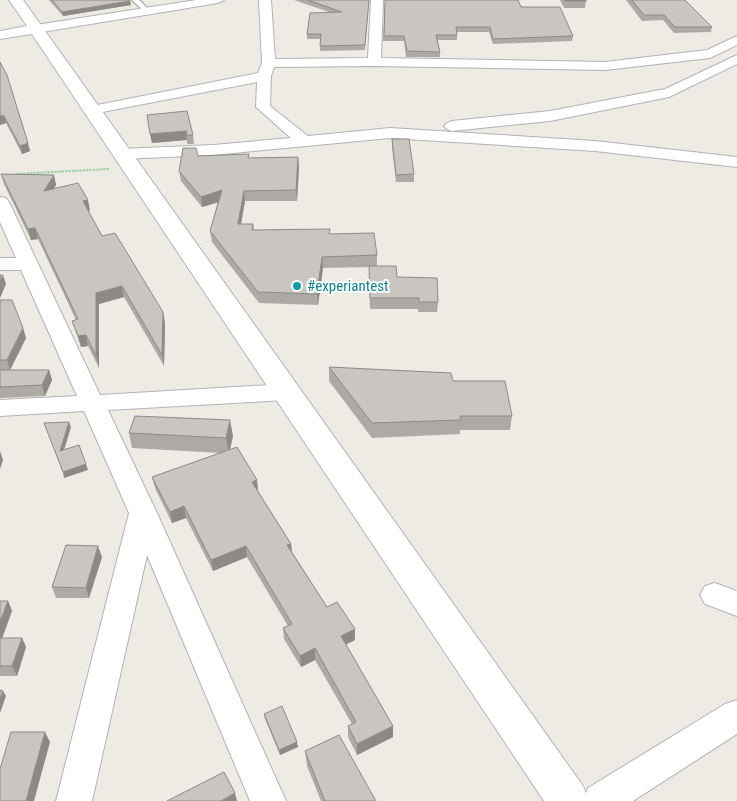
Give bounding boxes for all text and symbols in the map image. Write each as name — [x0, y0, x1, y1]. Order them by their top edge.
place label: #experiantest — [307, 277, 388, 295]
marker: #experiantest — [291, 280, 303, 292]

